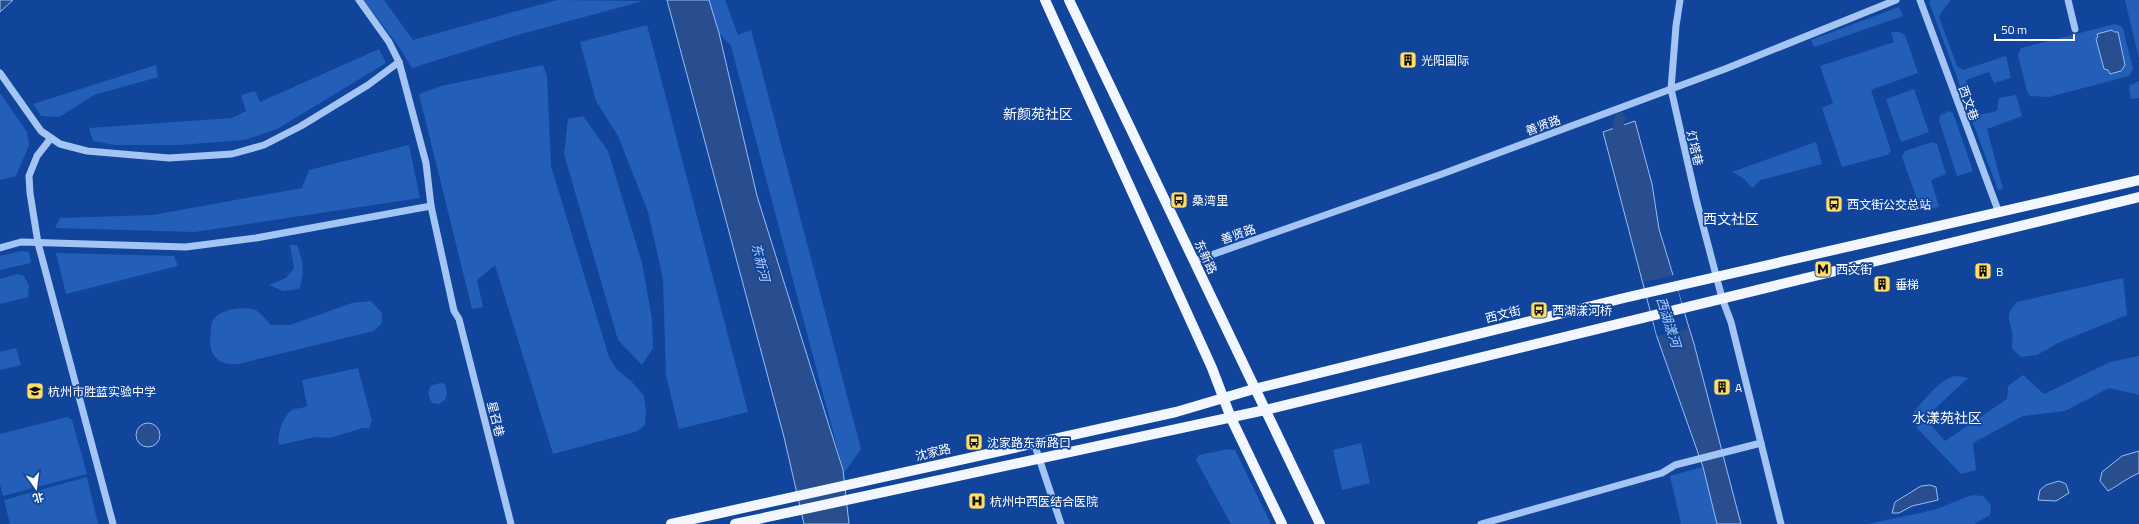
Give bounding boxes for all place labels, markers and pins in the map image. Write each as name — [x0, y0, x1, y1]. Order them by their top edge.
building icon: 光阳国际 — [1398, 50, 1418, 70]
place label: 光阳国际 — [1421, 51, 1469, 70]
bus stop icon: 桑湾里 — [1169, 190, 1189, 210]
place label: 桑湾里 — [1192, 191, 1228, 210]
bus stop icon: 西文街公交总站 — [1824, 194, 1844, 214]
place label: 西文街公交总站 — [1847, 195, 1931, 214]
metro station icon: 西文街 — [1813, 259, 1833, 279]
place label: 西文街 — [1836, 260, 1872, 279]
building icon: B — [1973, 261, 1993, 281]
place label: B — [1996, 262, 2003, 281]
building icon: 垂梯 — [1872, 274, 1892, 294]
place label: 垂梯 — [1895, 275, 1919, 294]
bus stop icon: 西湖漾河桥 — [1529, 300, 1549, 320]
place label: 西湖漾河桥 — [1552, 301, 1612, 320]
building icon: A — [1712, 377, 1732, 397]
place label: A — [1735, 378, 1742, 397]
school or university icon: 杭州市胜蓝实验中学 — [25, 381, 45, 401]
place label: 杭州市胜蓝实验中学 — [48, 382, 156, 401]
bus stop icon: 沈家路东新路口 — [964, 432, 984, 452]
place label: 沈家路东新路口 — [987, 433, 1071, 452]
hospital icon: 杭州中西医结合医院 — [967, 491, 987, 511]
place label: 杭州中西医结合医院 — [990, 492, 1098, 511]

